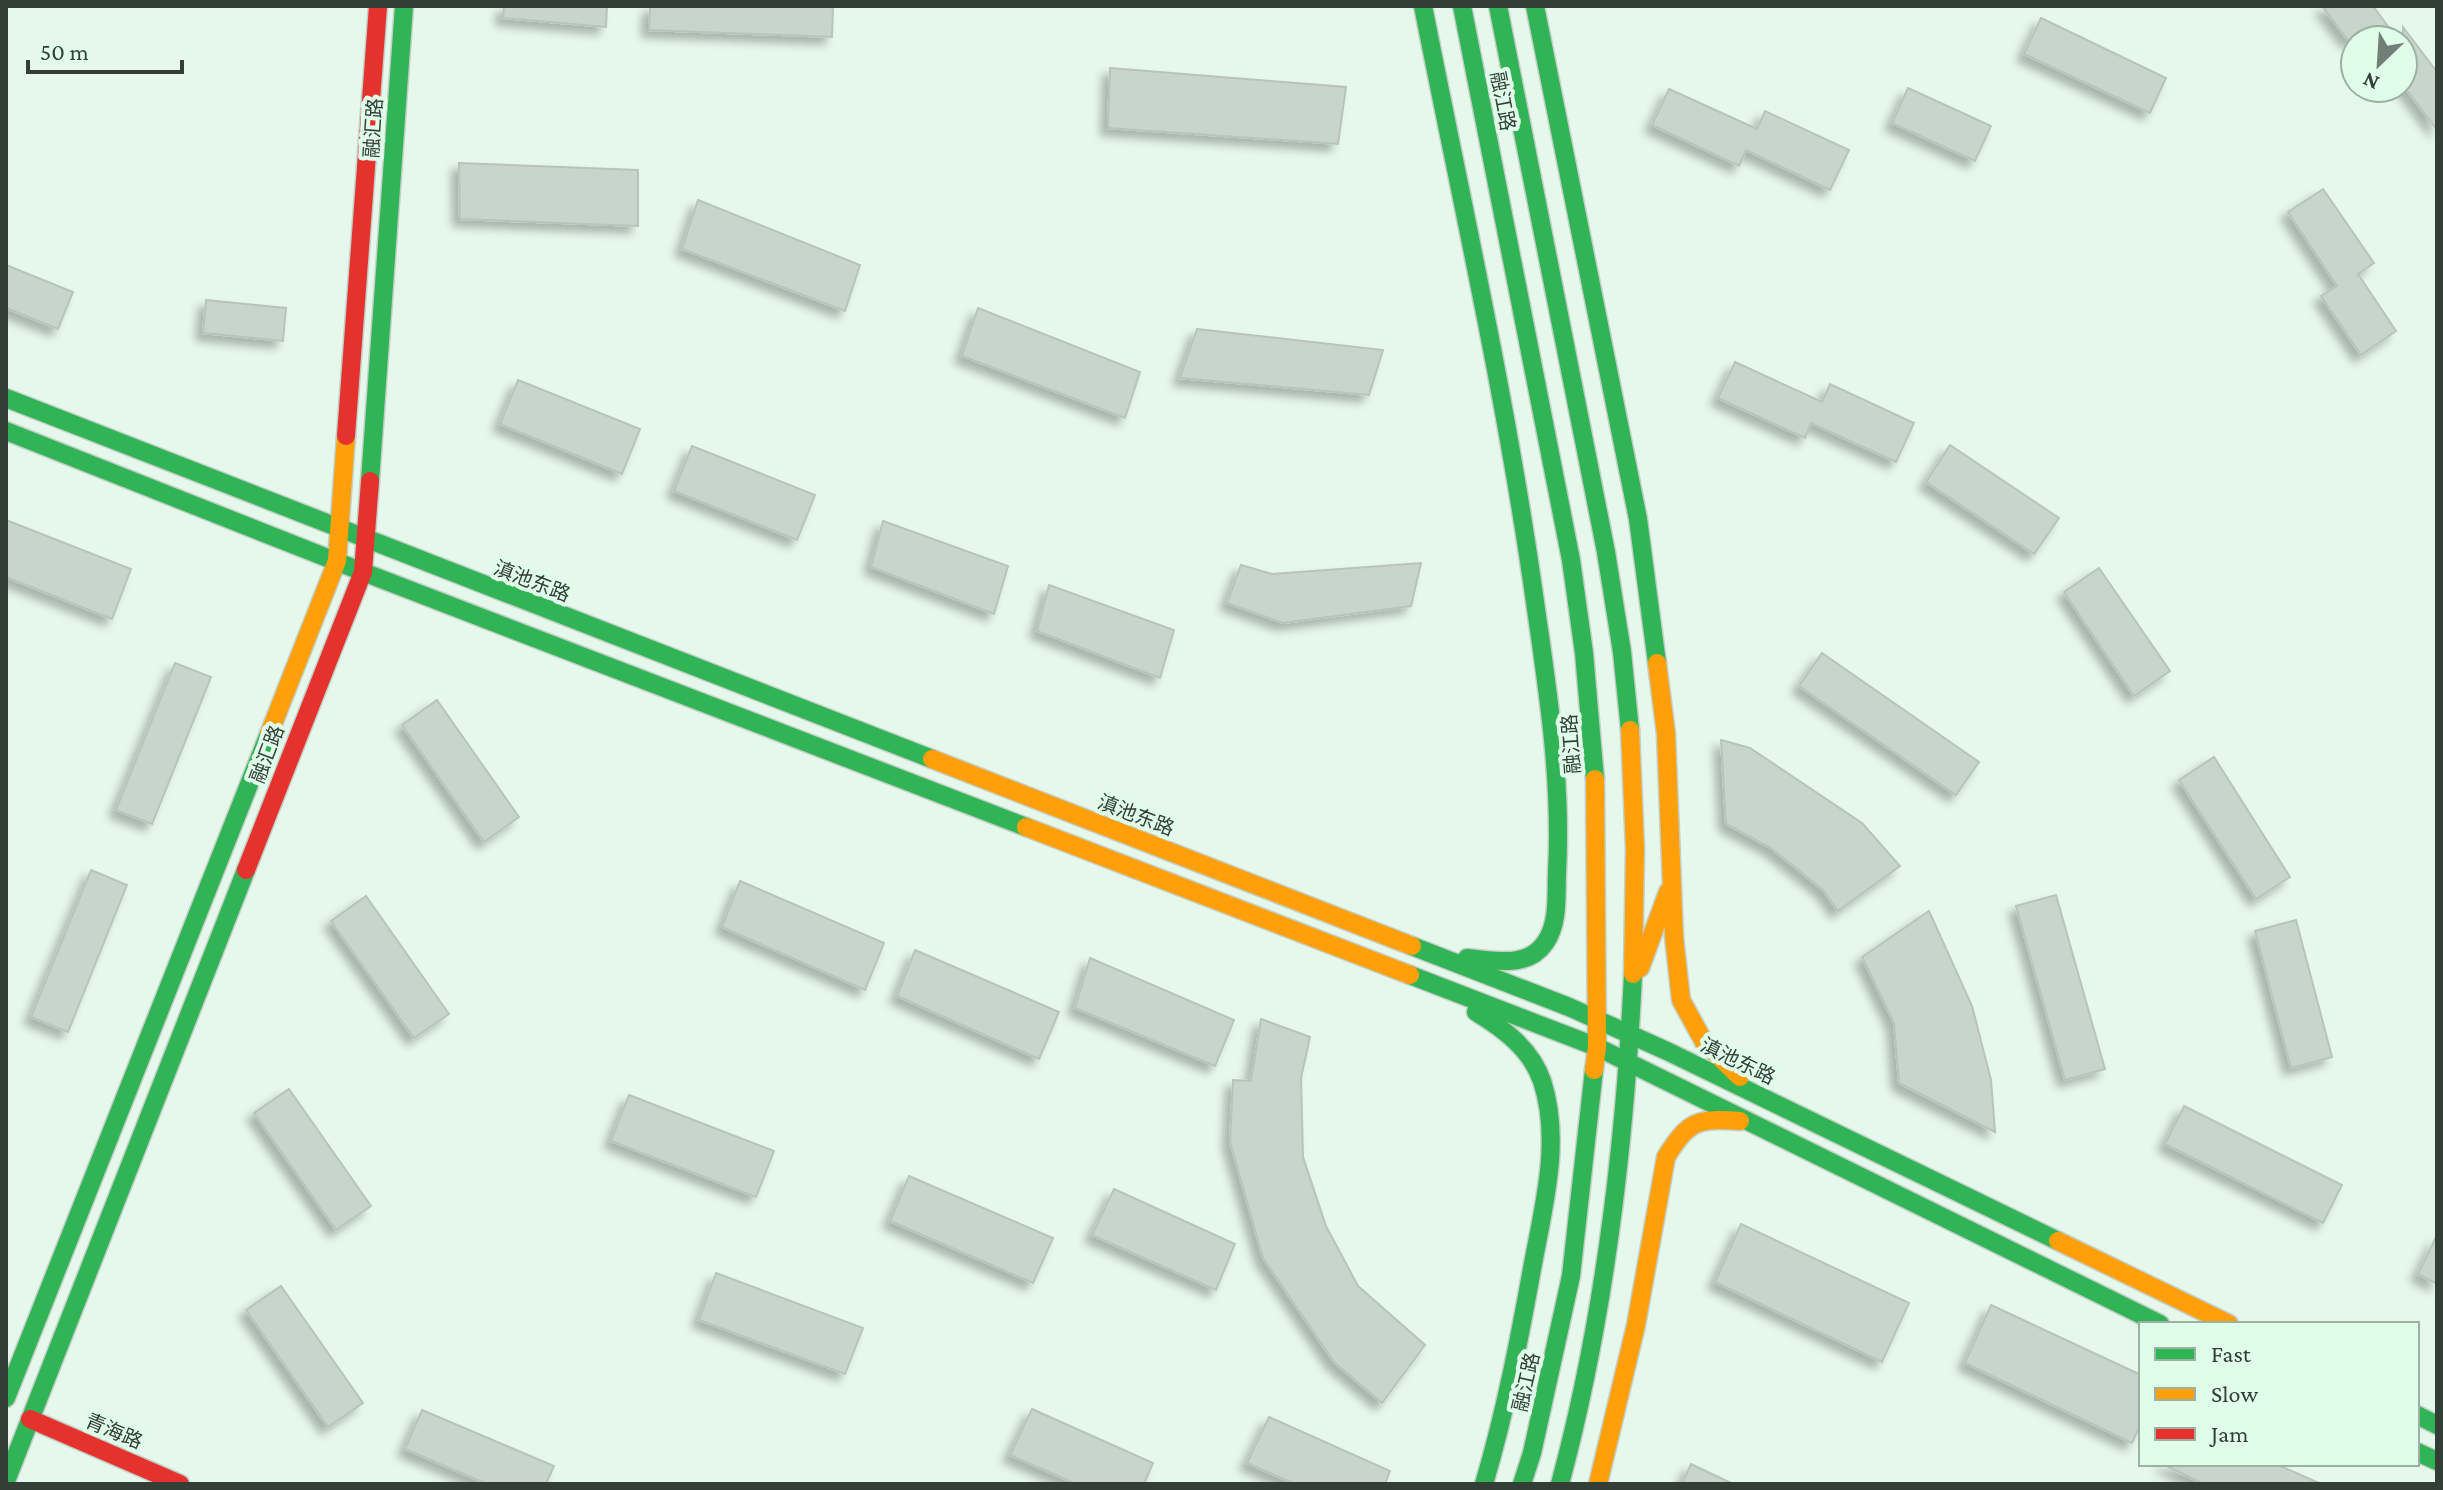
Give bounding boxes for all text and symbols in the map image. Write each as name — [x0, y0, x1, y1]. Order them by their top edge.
scale bar — [28, 24, 182, 74]
north arrow — [2339, 24, 2419, 104]
text: 50 m — [40, 38, 89, 65]
text: N — [2359, 67, 2383, 96]
street label: 融江路 — [1486, 69, 1520, 133]
street label: 融汇路 — [360, 97, 386, 159]
street label: 滇池东路 — [491, 556, 573, 606]
street label: 融江路 — [1558, 713, 1584, 775]
street label: 融汇路 — [246, 722, 288, 786]
street label: 滇池东路 — [1095, 790, 1177, 840]
street label: 滇池东路 — [1697, 1034, 1779, 1088]
legend — [2139, 1322, 2419, 1466]
text: Fast — [2211, 1340, 2252, 1367]
street label: 融江路 — [1509, 1350, 1543, 1414]
text: Slow — [2211, 1380, 2258, 1407]
street label: 青海路 — [82, 1409, 146, 1453]
text: Jam — [2209, 1420, 2249, 1447]

